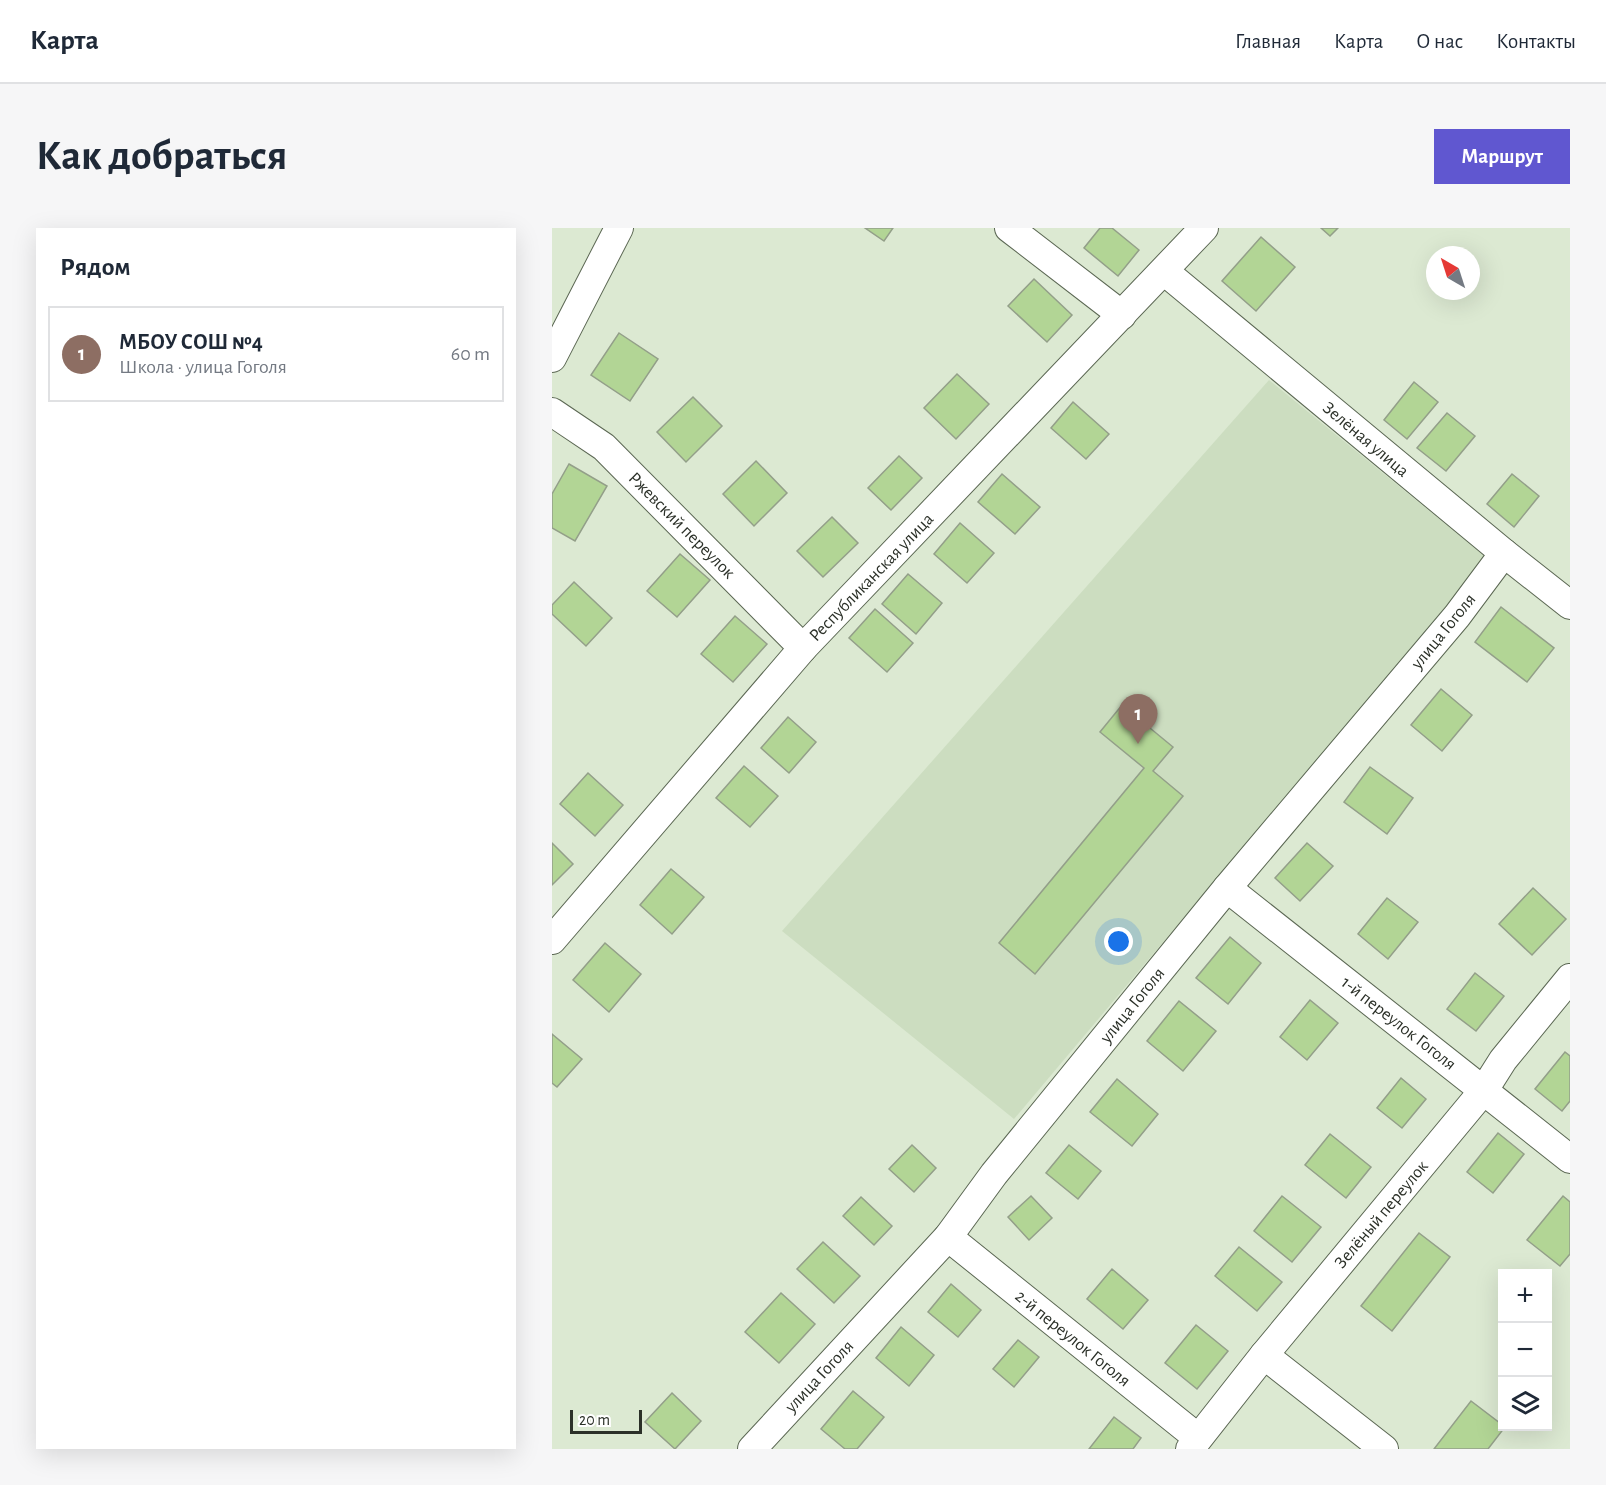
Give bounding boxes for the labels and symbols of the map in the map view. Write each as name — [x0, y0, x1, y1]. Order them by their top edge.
north arrow — [1426, 246, 1480, 300]
street label: Зелёная улица — [1319, 399, 1412, 481]
street label: Ржевский переулок — [625, 469, 739, 583]
street label: Республиканская улица — [805, 509, 937, 645]
street label: улица Гоголя — [1407, 590, 1480, 674]
pin: 1 — [1118, 694, 1158, 744]
your location — [1104, 927, 1133, 956]
street label: улица Гоголя — [1096, 964, 1169, 1048]
street label: 1-й переулок Гоголя — [1338, 974, 1459, 1074]
street label: Зелёный переулок — [1332, 1157, 1432, 1272]
street label: 2-й переулок Гоголя — [1011, 1287, 1133, 1391]
street label: улица Гоголя — [781, 1337, 857, 1417]
scale bar — [570, 1407, 642, 1434]

